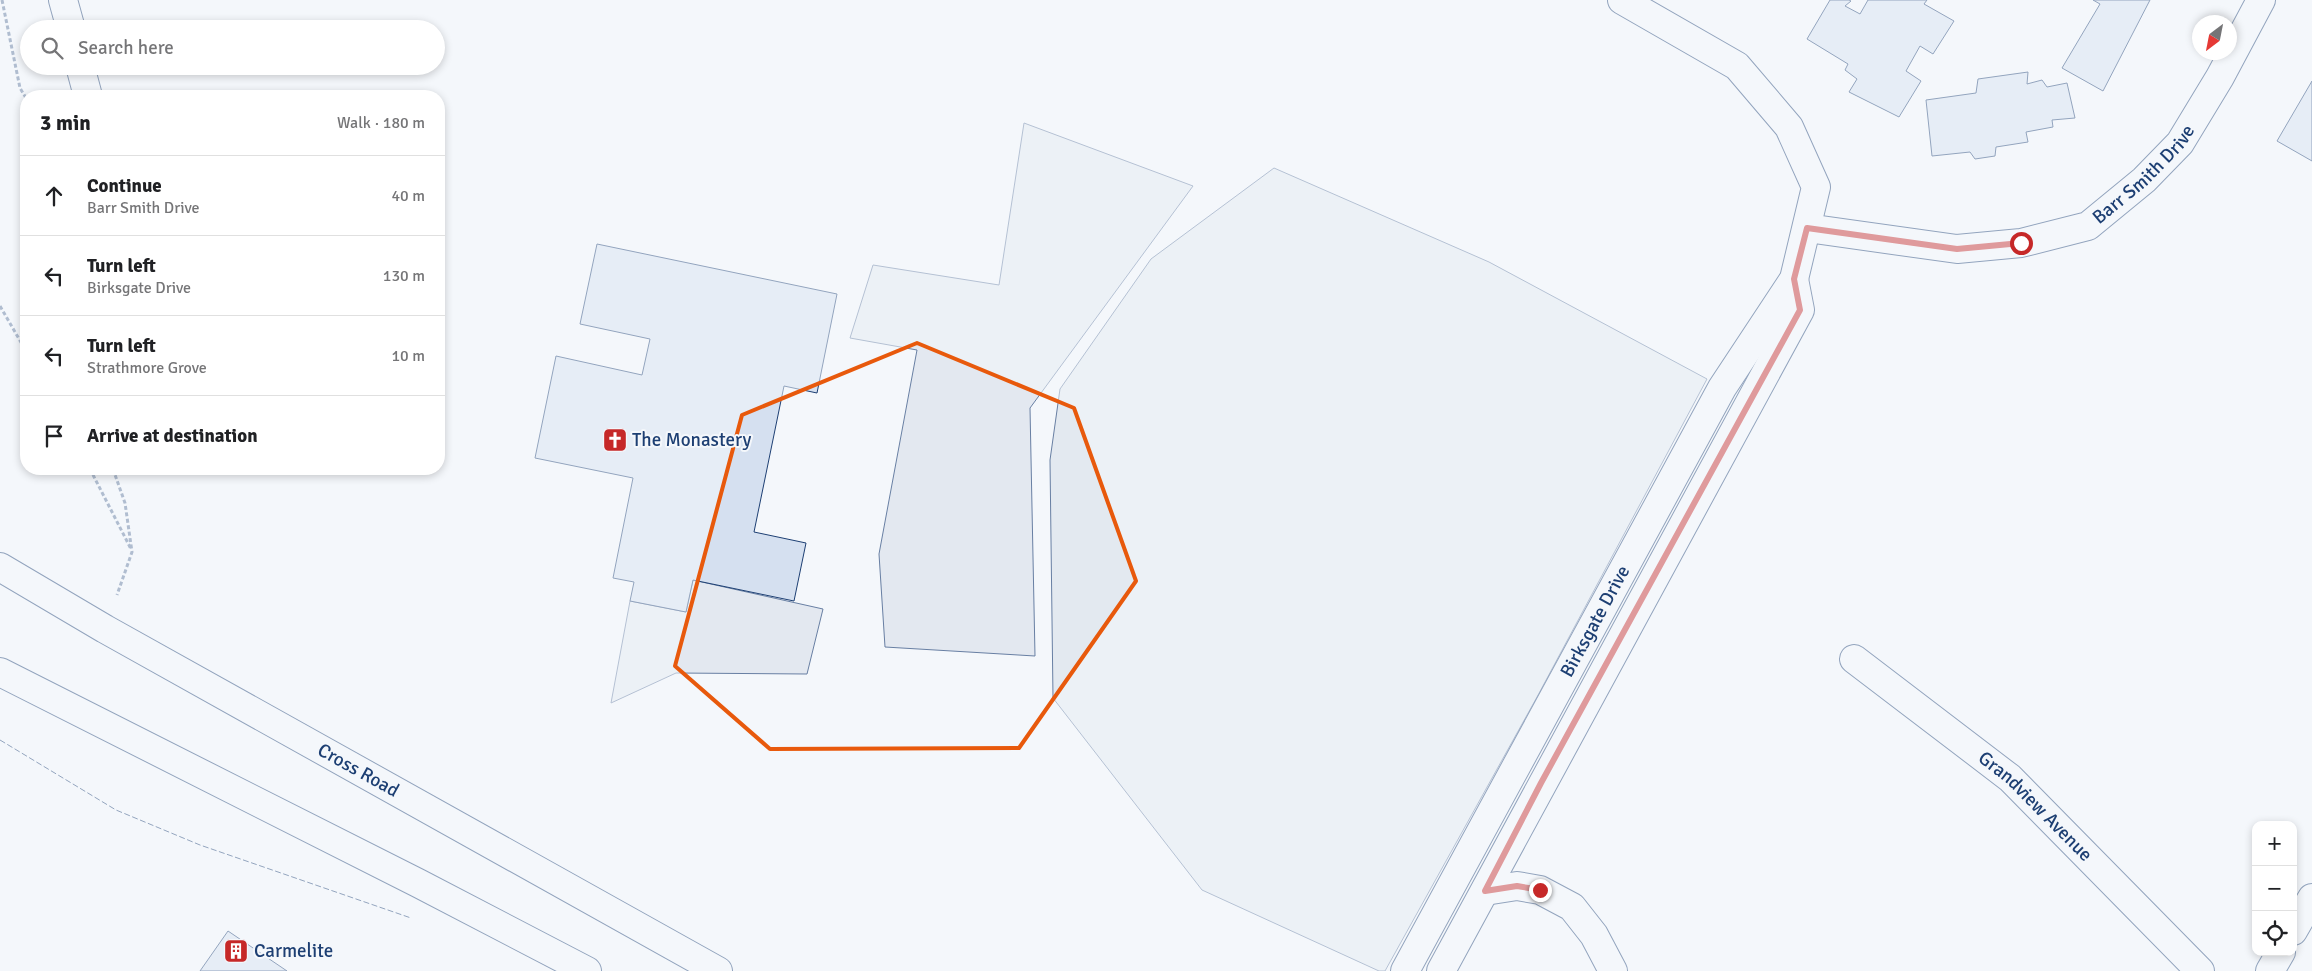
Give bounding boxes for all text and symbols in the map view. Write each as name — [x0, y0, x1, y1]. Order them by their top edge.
north arrow — [2192, 15, 2237, 60]
search box — [20, 20, 445, 75]
icon: search — [38, 34, 66, 62]
text: Search here — [78, 36, 174, 60]
text: 3 min — [40, 110, 91, 136]
text: Walk · 180 m — [337, 113, 425, 133]
street label: Barr Smith Drive — [2088, 121, 2200, 229]
text: Continue — [87, 174, 162, 198]
icon: ahead — [40, 182, 68, 210]
text: 40 m — [391, 186, 425, 206]
text: Barr Smith Drive — [87, 198, 200, 218]
route start — [2010, 232, 2033, 255]
text: Turn left — [87, 254, 156, 278]
icon: left — [40, 262, 68, 290]
text: 130 m — [383, 266, 425, 286]
text: Birksgate Drive — [87, 278, 191, 298]
text: Turn left — [87, 334, 156, 358]
icon: left — [40, 342, 68, 370]
text: 10 m — [391, 346, 425, 366]
text: Strathmore Grove — [87, 358, 207, 378]
icon: arrive — [40, 422, 68, 450]
text: Arrive at destination — [87, 424, 258, 448]
church icon: The Monastery — [602, 427, 628, 453]
place label: The Monastery — [632, 428, 751, 452]
street label: Birksgate Drive — [1555, 561, 1635, 681]
street label: Cross Road — [313, 738, 403, 803]
street label: Grandview Avenue — [1973, 746, 2097, 867]
map controls — [2252, 821, 2297, 956]
button: + — [2252, 821, 2297, 866]
button: − — [2252, 866, 2297, 911]
route end — [1529, 879, 1552, 902]
button: locate — [2252, 911, 2297, 956]
building icon: Carmelite — [223, 938, 249, 964]
place label: Carmelite — [254, 939, 333, 963]

